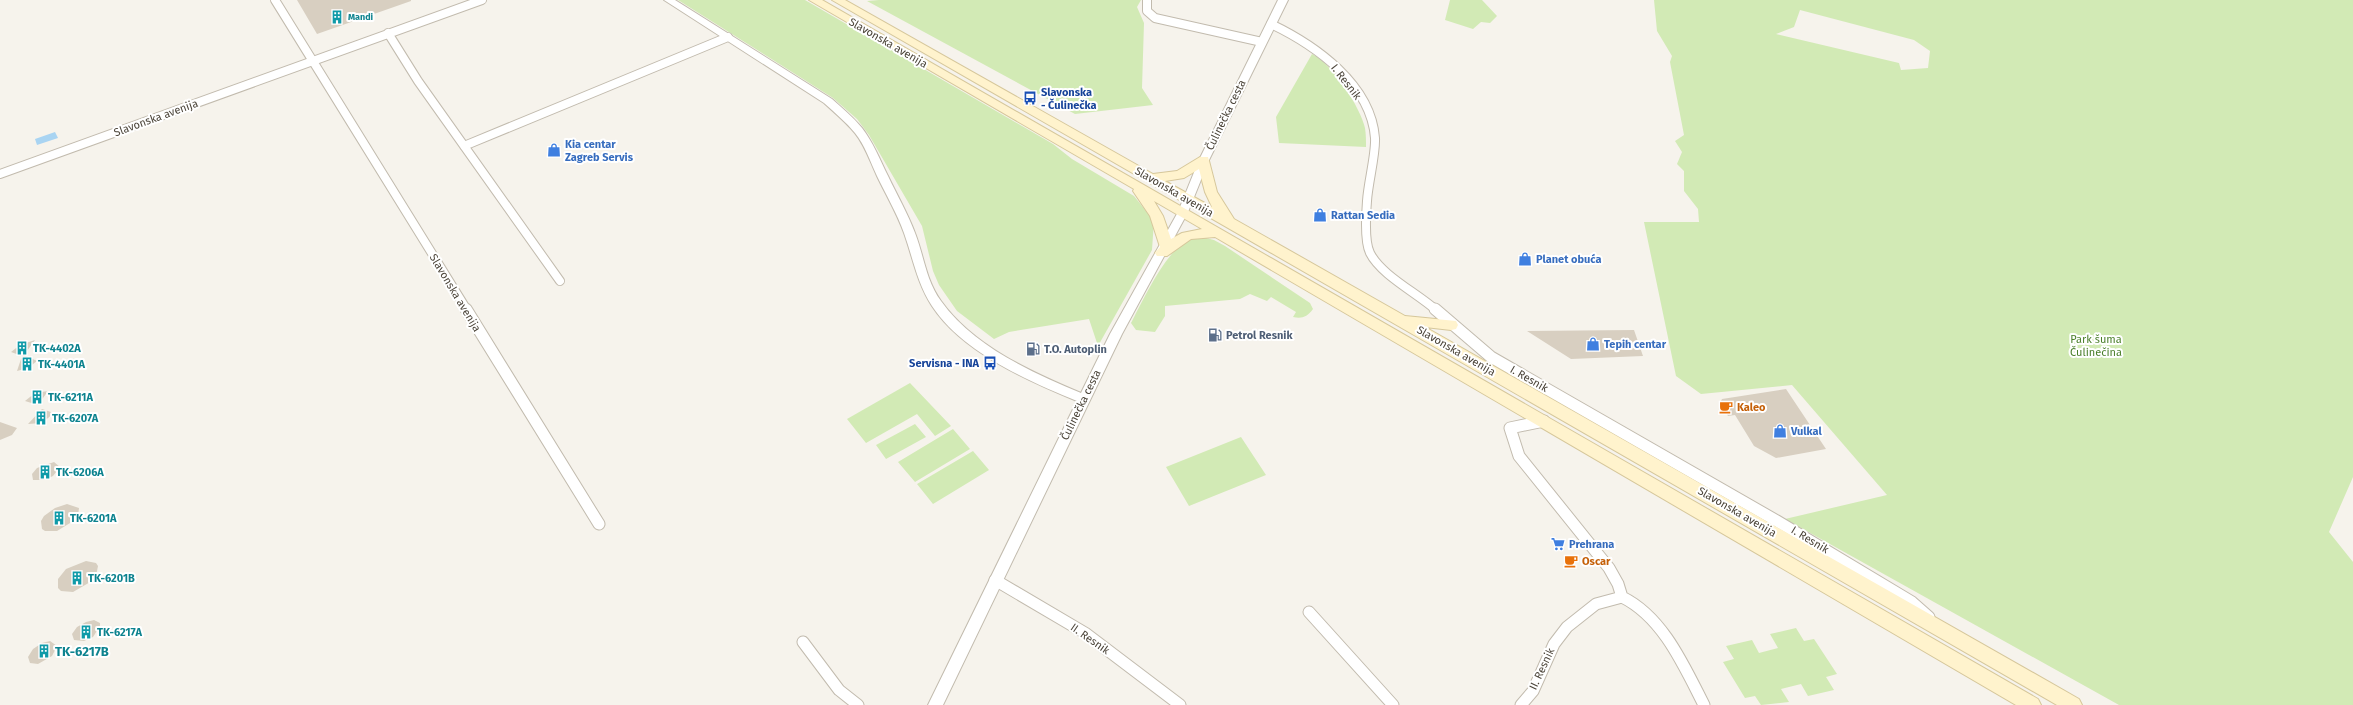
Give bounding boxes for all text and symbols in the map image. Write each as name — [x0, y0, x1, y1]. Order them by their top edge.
building icon: Mandi — [329, 9, 345, 25]
place label: Mandi — [348, 12, 374, 22]
street label: Slavonska avenija — [846, 15, 930, 71]
street label: I. Resnik — [1328, 62, 1364, 103]
street label: Čulinečka cesta — [1202, 77, 1249, 152]
place label: Slavonska - Čulinečka — [1041, 86, 1097, 112]
bus stop icon: Slavonska - Čulinečka — [1022, 90, 1038, 106]
street label: Slavonska avenija — [112, 97, 200, 139]
place label: Kia centar Zagreb Servis — [565, 138, 634, 164]
shop icon: Kia centar Zagreb Servis — [546, 142, 562, 158]
street label: Slavonska avenija — [1132, 164, 1216, 220]
shop icon: Rattan Sedia — [1312, 207, 1328, 223]
place label: Rattan Sedia — [1331, 209, 1395, 222]
shop icon: Planet obuća — [1517, 251, 1533, 267]
street label: Slavonska avenija — [427, 252, 483, 334]
place label: Planet obuća — [1536, 253, 1601, 266]
street label: Slavonska avenija — [1414, 323, 1498, 379]
fuel station icon: Petrol Resnik — [1207, 327, 1223, 343]
place label: Petrol Resnik — [1226, 329, 1293, 342]
park label: Park šuma Čulinečina — [2070, 333, 2122, 359]
shop icon: Tepih centar — [1585, 336, 1601, 352]
place label: Tepih centar — [1604, 338, 1667, 351]
building icon: TK-4402A — [14, 340, 30, 356]
fuel station icon: T.O. Autoplin — [1025, 341, 1041, 357]
place label: TK-4402A — [33, 342, 81, 355]
place label: T.O. Autoplin — [1044, 343, 1107, 356]
bus stop icon: Servisna - INA — [982, 355, 998, 371]
building icon: TK-4401A — [19, 356, 35, 372]
place label: Servisna - INA — [909, 357, 980, 370]
place label: TK-4401A — [38, 358, 86, 371]
street label: I. Resnik — [1508, 363, 1551, 395]
street label: Čulinečka cesta — [1057, 367, 1104, 442]
building icon: TK-6211A — [29, 389, 45, 405]
place label: TK-6211A — [48, 391, 93, 404]
cafe icon: Kaleo — [1718, 399, 1734, 415]
place label: Kaleo — [1737, 401, 1766, 414]
building icon: TK-6207A — [33, 410, 49, 426]
place label: TK-6207A — [52, 412, 99, 425]
shop icon: Vulkal — [1772, 423, 1788, 439]
place label: Vulkal — [1790, 425, 1822, 438]
building icon: TK-6206A — [37, 464, 53, 480]
place label: TK-6206A — [56, 466, 104, 479]
street label: Slavonska avenija — [1695, 484, 1779, 540]
building icon: TK-6201A — [51, 510, 67, 526]
place label: TK-6201A — [70, 512, 117, 525]
street label: I. Resnik — [1789, 524, 1831, 556]
supermarket icon: Prehrana — [1550, 536, 1566, 552]
place label: Prehrana — [1569, 538, 1614, 551]
cafe icon: Oscar — [1563, 553, 1579, 569]
place label: Oscar — [1582, 555, 1611, 568]
building icon: TK-6201B — [69, 570, 85, 586]
place label: TK-6201B — [88, 572, 135, 585]
street label: II. Resnik — [1068, 621, 1112, 657]
building icon: TK-6217A — [78, 624, 94, 640]
place label: TK-6217A — [97, 626, 142, 639]
building icon: TK-6217B — [36, 643, 52, 659]
place label: TK-6217B — [55, 644, 109, 659]
street label: II. Resnik — [1527, 646, 1558, 692]

